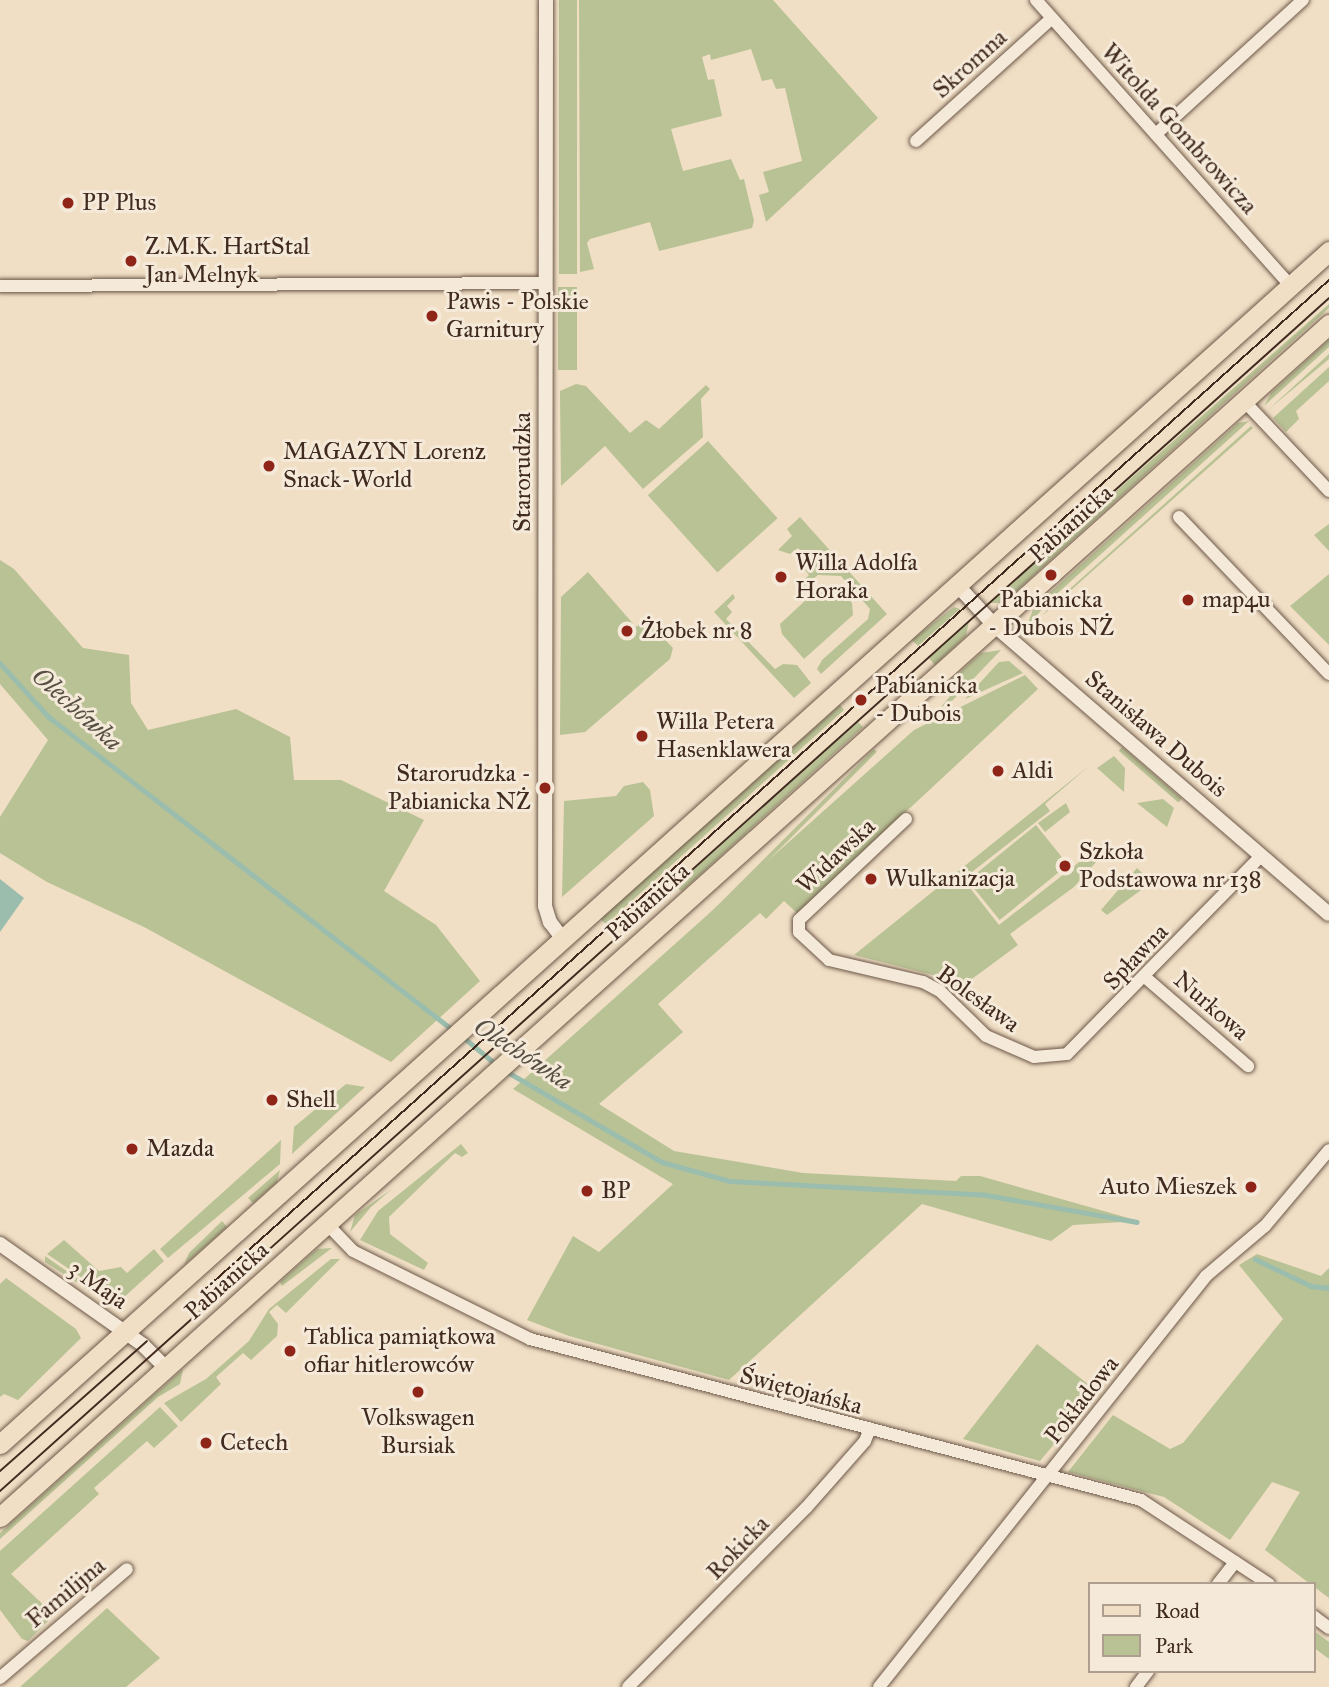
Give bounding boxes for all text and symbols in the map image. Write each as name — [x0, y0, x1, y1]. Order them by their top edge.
street label: Skromna — [927, 23, 1013, 105]
street label: Witolda Gombrowicza — [1095, 38, 1263, 220]
place label: PP Plus — [82, 189, 156, 217]
marker: PP Plus — [60, 195, 76, 211]
place label: Z.M.K. HartStal Jan Melnyk — [145, 233, 310, 289]
marker: Z.M.K. HartStal Jan Melnyk — [123, 253, 139, 269]
place label: Pawis - Polskie Garnitury — [446, 288, 589, 344]
marker: Pawis - Polskie Garnitury — [424, 308, 440, 324]
street label: Starorudzka — [509, 412, 537, 532]
place label: MAGAZYN Lorenz Snack-World — [283, 438, 486, 494]
marker: MAGAZYN Lorenz Snack-World — [261, 458, 277, 474]
street label: Pabianicka — [1023, 479, 1119, 569]
place label: Willa Adolfa Horaka — [795, 549, 918, 605]
marker: Pabianicka - Dubois NŻ — [1043, 567, 1059, 583]
marker: Willa Adolfa Horaka — [773, 569, 789, 585]
place label: Pabianicka - Dubois NŻ — [988, 586, 1114, 642]
place label: map4u — [1202, 586, 1270, 614]
marker: map4u — [1180, 592, 1196, 608]
place label: Żłobek nr 8 — [641, 617, 752, 645]
marker: Żłobek nr 8 — [619, 623, 635, 639]
water label: Olechówka — [25, 660, 129, 758]
street label: Stanisława Dubois — [1079, 664, 1233, 804]
place label: Pabianicka - Dubois — [875, 672, 978, 728]
marker: Pabianicka - Dubois — [853, 692, 869, 708]
place label: Willa Petera Hasenklawera — [656, 708, 791, 764]
marker: Willa Petera Hasenklawera — [634, 728, 650, 744]
place label: Aldi — [1012, 757, 1053, 785]
place label: Starorudzka - Pabianicka NŻ — [388, 760, 531, 816]
marker: Aldi — [990, 763, 1006, 779]
marker: Starorudzka - Pabianicka NŻ — [537, 780, 553, 796]
street label: Widawska — [791, 812, 881, 900]
place label: Szkoła Podstawowa nr 138 — [1079, 838, 1261, 894]
street label: Pabianicka — [600, 857, 696, 947]
marker: Szkoła Podstawowa nr 138 — [1057, 858, 1073, 874]
place label: Wulkanizacja — [885, 865, 1015, 893]
marker: Wulkanizacja — [863, 871, 879, 887]
street label: Spławna — [1098, 918, 1174, 996]
street label: Bolesława — [931, 959, 1025, 1039]
street label: Nurkowa — [1167, 965, 1255, 1047]
water label: Olechówka — [468, 1011, 578, 1097]
place label: Shell — [286, 1086, 336, 1114]
marker: Shell — [264, 1092, 280, 1108]
place label: Mazda — [146, 1135, 214, 1163]
marker: Mazda — [124, 1141, 140, 1157]
place label: Auto Mieszek — [1100, 1173, 1237, 1201]
place label: BP — [601, 1177, 630, 1205]
marker: Auto Mieszek — [1243, 1179, 1259, 1195]
marker: BP — [579, 1183, 595, 1199]
street label: Pabianicka — [179, 1236, 275, 1326]
street label: 3 Maja — [63, 1254, 133, 1316]
place label: Tablica pamiątkowa ofiar hitlerowców — [304, 1323, 496, 1379]
marker: Tablica pamiątkowa ofiar hitlerowców — [282, 1343, 298, 1359]
street label: Pokładowa — [1039, 1351, 1125, 1449]
street label: Świętojańska — [737, 1361, 865, 1421]
marker: Volkswagen Bursiak — [410, 1384, 426, 1400]
place label: Volkswagen Bursiak — [361, 1404, 475, 1460]
place label: Cetech — [220, 1429, 288, 1457]
marker: Cetech — [198, 1435, 214, 1451]
street label: Rokicka — [701, 1510, 775, 1586]
street label: Familijna — [21, 1552, 111, 1634]
legend — [1088, 1582, 1315, 1673]
text: Road — [1155, 1598, 1200, 1624]
text: Park — [1155, 1633, 1193, 1659]

